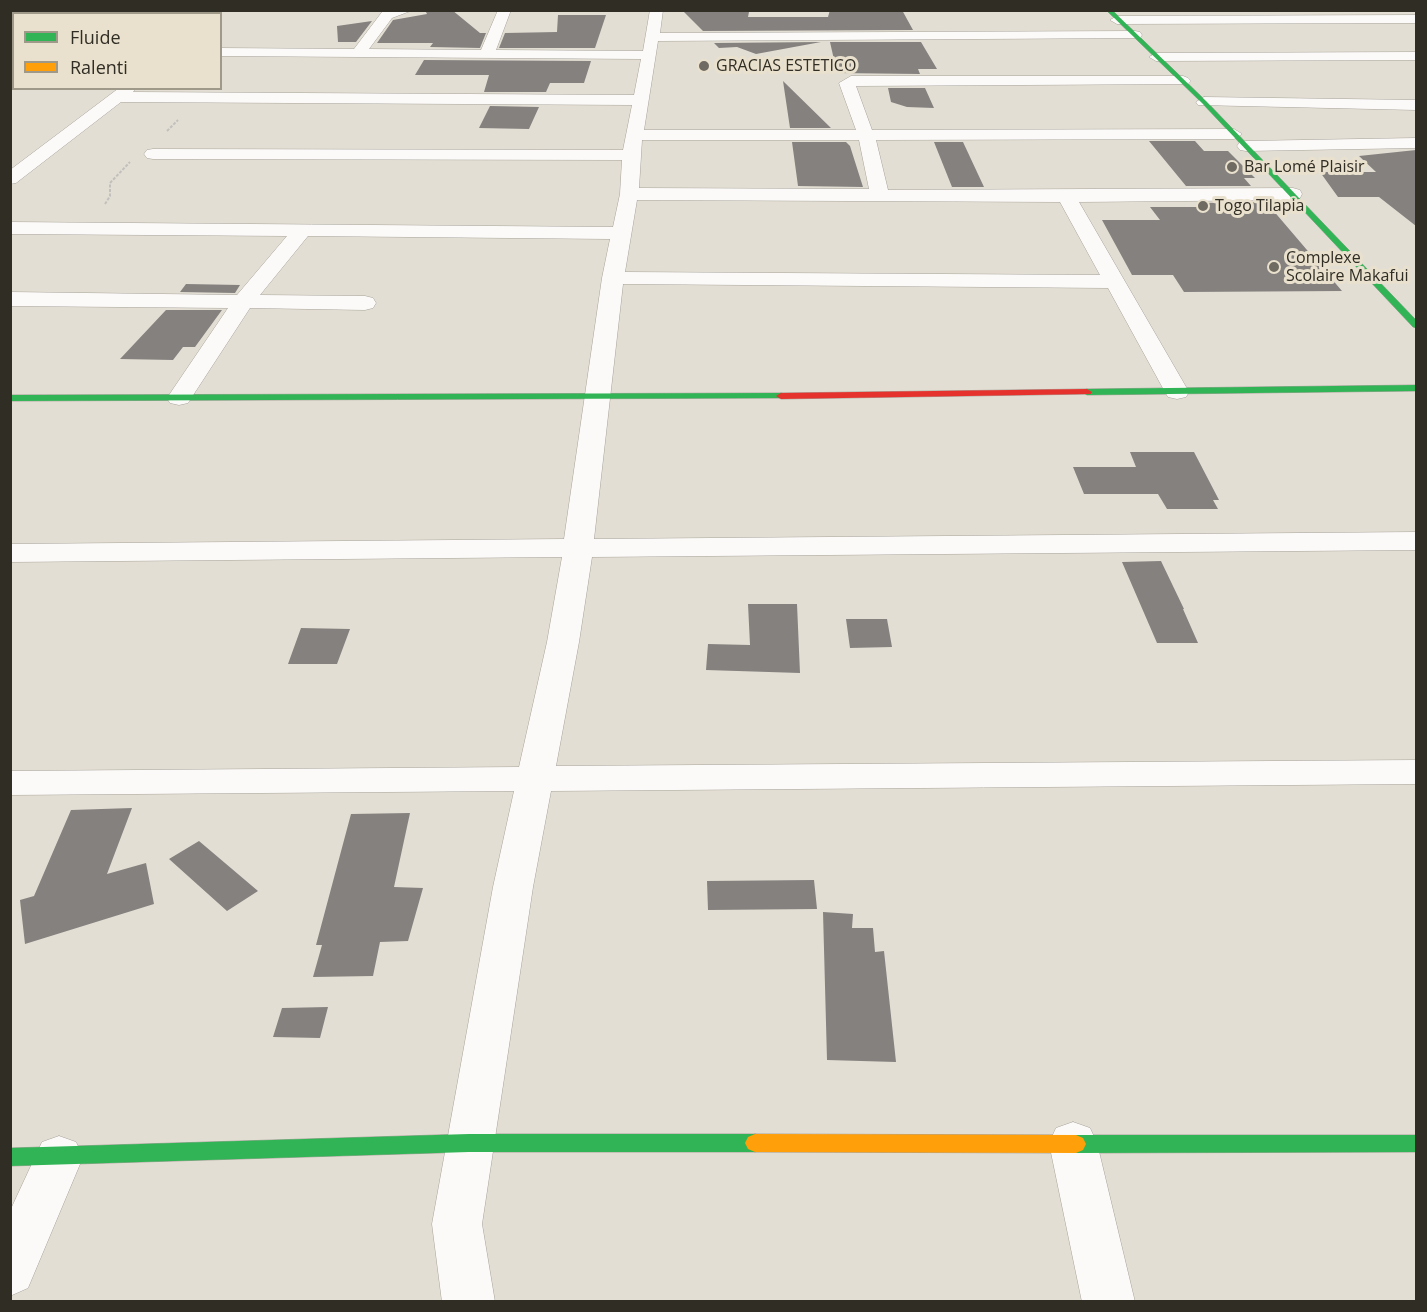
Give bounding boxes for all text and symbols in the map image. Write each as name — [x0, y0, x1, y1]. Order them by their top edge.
legend — [12, 12, 222, 90]
text: Fluide — [70, 25, 121, 49]
text: Ralenti — [70, 55, 128, 79]
place label: GRACIAS ESTETICO — [716, 56, 856, 76]
marker: GRACIAS ESTETICO — [697, 59, 711, 73]
place label: Bar Lomé Plaisir — [1244, 157, 1365, 177]
marker: Bar Lomé Plaisir — [1225, 160, 1239, 174]
place label: Togo Tilapia — [1215, 196, 1304, 216]
marker: Togo Tilapia — [1196, 199, 1210, 213]
place label: Complexe Scolaire Makafui — [1286, 248, 1409, 286]
marker: Complexe Scolaire Makafui — [1267, 260, 1281, 274]

